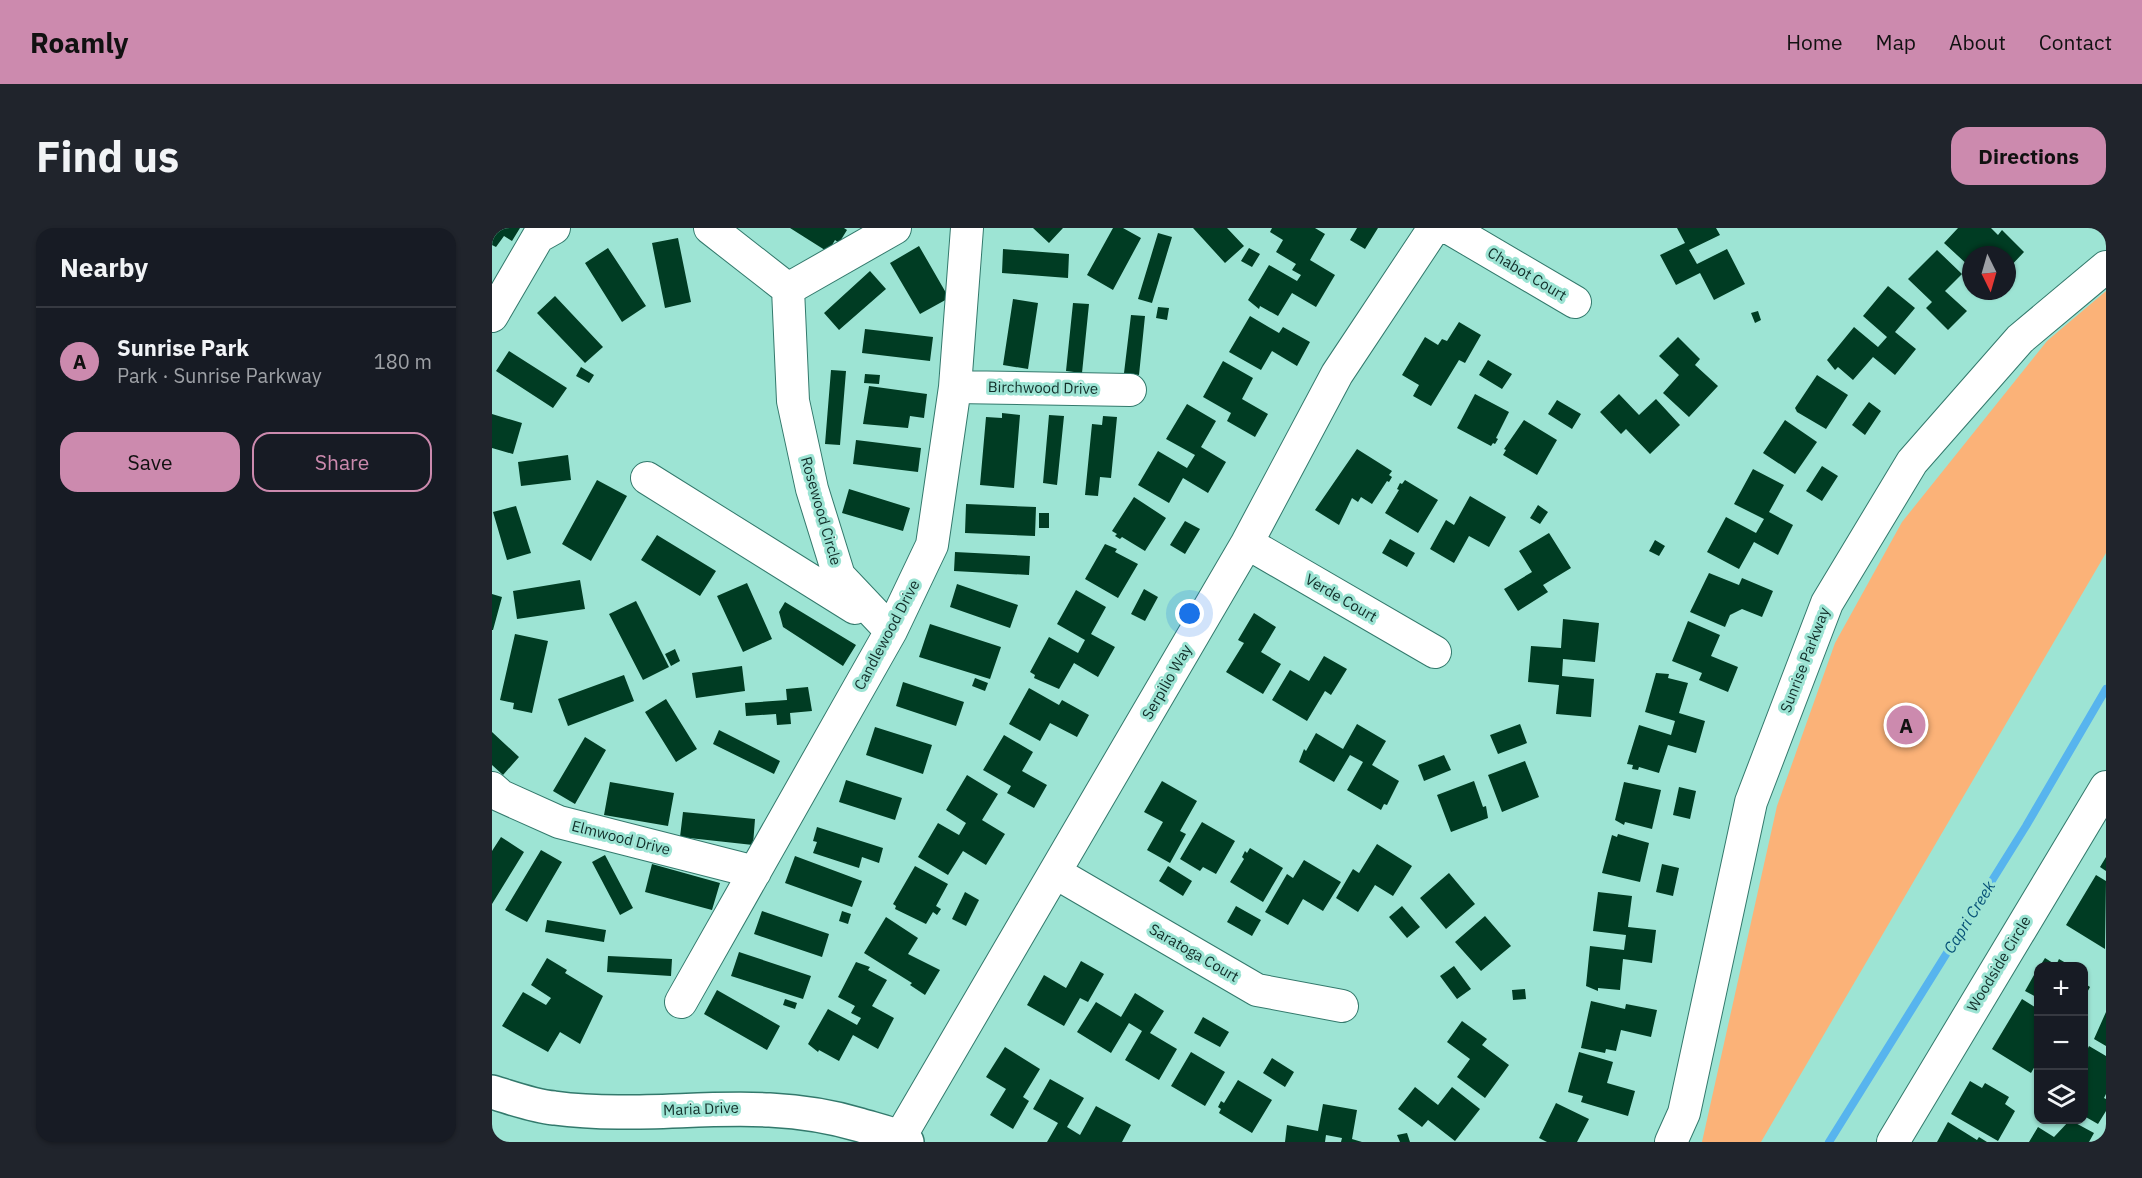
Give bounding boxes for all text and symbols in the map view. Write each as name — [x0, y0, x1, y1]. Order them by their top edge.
text: Roamly — [30, 24, 128, 61]
text: Home — [1786, 28, 1843, 56]
text: Map — [1876, 28, 1916, 56]
text: About — [1949, 28, 2006, 56]
text: Contact — [2039, 28, 2112, 56]
button: Directions — [1951, 127, 2106, 185]
text: Find us — [36, 129, 179, 184]
street label: Chabot Court — [1484, 243, 1570, 305]
north arrow — [1962, 246, 2016, 300]
text: Nearby — [60, 250, 148, 284]
text: Sunrise Park — [117, 333, 249, 362]
text: A — [73, 348, 86, 375]
text: 180 m — [374, 348, 432, 375]
text: Park · Sunrise Parkway — [117, 362, 322, 389]
street label: Birchwood Drive — [988, 377, 1098, 398]
button: Save — [60, 432, 240, 492]
button: Share — [252, 432, 432, 492]
street label: Rosewood Circle — [797, 454, 846, 567]
street label: Verde Court — [1302, 569, 1381, 626]
street label: Candlewood Drive — [850, 576, 924, 693]
your location — [1175, 599, 1204, 628]
street label: Sunrise Parkway — [1776, 604, 1834, 715]
street label: Serpilio Way — [1138, 640, 1196, 723]
pin: A — [1886, 702, 1926, 748]
street label: Elmwood Drive — [570, 816, 672, 859]
water label: Capri Creek — [1939, 876, 2000, 957]
street label: Woodside Circle — [1962, 912, 2035, 1015]
street label: Saratoga Court — [1146, 919, 1242, 986]
map controls — [2034, 962, 2088, 1124]
button: + — [2034, 962, 2088, 1016]
button: − — [2034, 1016, 2088, 1070]
button: layers — [2034, 1070, 2088, 1124]
street label: Maria Drive — [663, 1098, 739, 1119]

